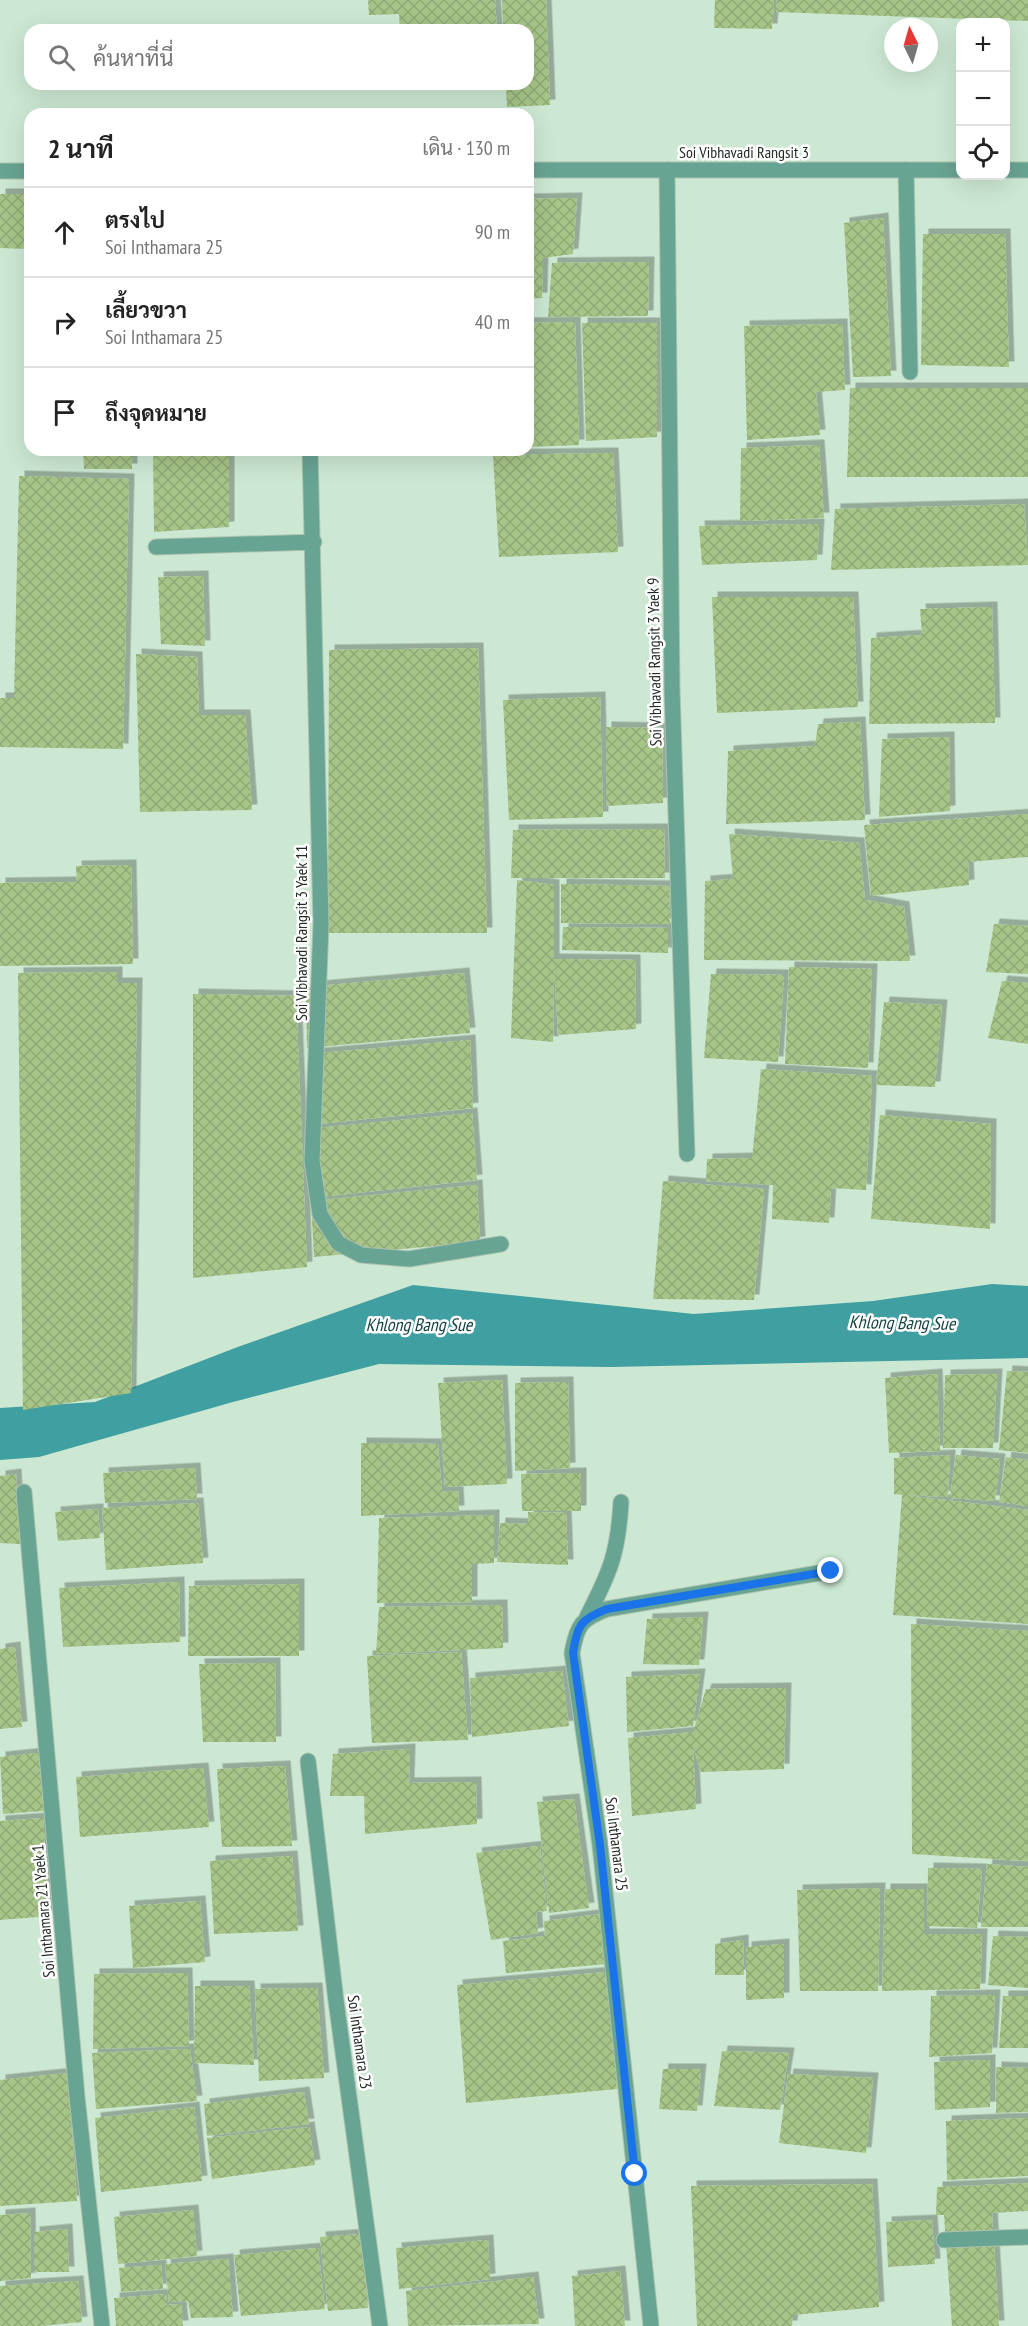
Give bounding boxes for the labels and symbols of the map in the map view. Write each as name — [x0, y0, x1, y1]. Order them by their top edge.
north arrow — [884, 18, 938, 72]
street label: Soi Vibhavadi Rangsit 3 — [679, 142, 809, 162]
street label: Soi Vibhavadi Rangsit 3 Yaek 9 — [643, 578, 665, 746]
street label: Soi Vibhavadi Rangsit 3 Yaek 11 — [291, 845, 311, 1021]
water label: Khlong Bang Sue — [849, 1310, 957, 1335]
water label: Khlong Bang Sue — [366, 1313, 474, 1336]
route end — [817, 1557, 843, 1583]
street label: Soi Inthamara 25 — [601, 1796, 633, 1892]
street label: Soi Inthamara 21 Yaek 1 — [27, 1844, 59, 1978]
street label: Soi Inthamara 23 — [344, 1994, 376, 2090]
route start — [621, 2160, 647, 2186]

